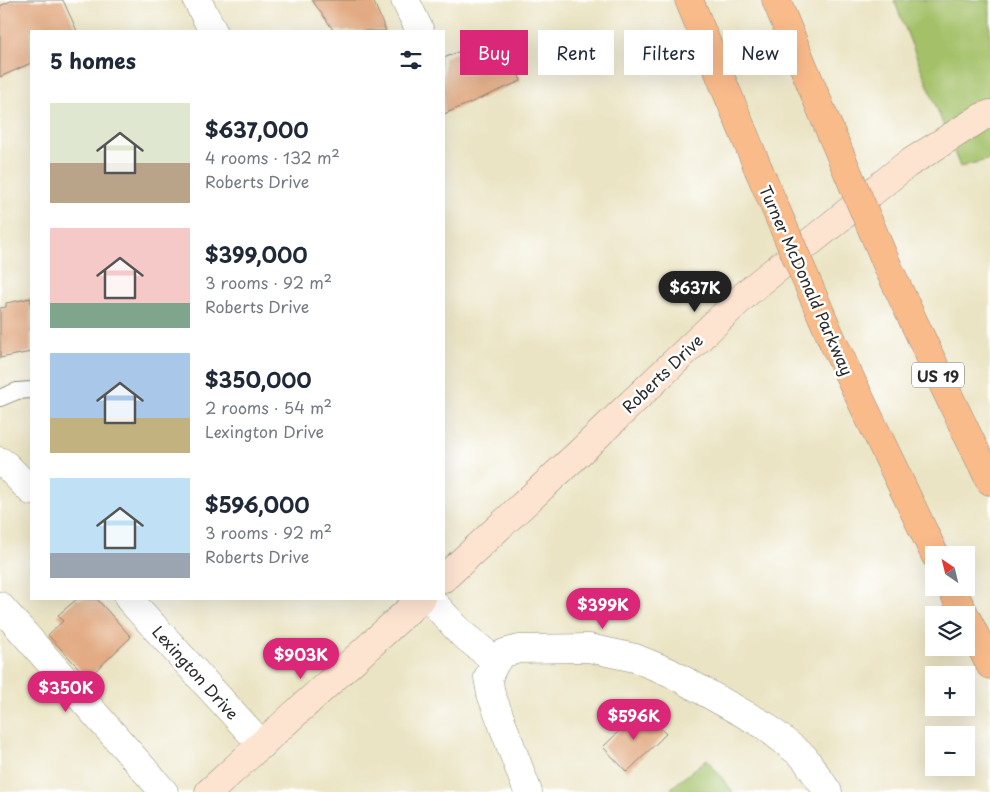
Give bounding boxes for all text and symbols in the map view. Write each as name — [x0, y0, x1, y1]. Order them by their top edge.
chip: Buy — [460, 30, 528, 75]
chip: Rent — [538, 30, 614, 75]
chip: Filters — [624, 30, 713, 75]
chip: New — [723, 30, 797, 75]
text: 5 homes — [50, 44, 136, 76]
icon: filters — [397, 46, 425, 74]
text: $637,000 — [205, 113, 309, 145]
icon: home — [90, 123, 150, 183]
text: 4 rooms · 132 m² — [205, 145, 340, 169]
text: Roberts Drive — [205, 169, 309, 193]
street label: Turner McDonald Parkway — [754, 181, 860, 379]
text: $399,000 — [205, 238, 308, 270]
icon: home — [90, 248, 150, 308]
text: 3 rooms · 92 m² — [205, 270, 332, 294]
pin: $637K — [660, 270, 730, 313]
text: $637K — [670, 275, 720, 299]
text: Roberts Drive — [205, 294, 309, 318]
street label: Roberts Drive — [616, 328, 708, 418]
road number: US 19 — [912, 362, 964, 388]
text: $350,000 — [205, 363, 312, 395]
icon: home — [90, 373, 150, 433]
text: 2 rooms · 54 m² — [205, 395, 332, 419]
text: Lexington Drive — [205, 419, 324, 443]
text: $596,000 — [205, 488, 310, 520]
icon: home — [90, 498, 150, 558]
text: 3 rooms · 92 m² — [205, 520, 332, 544]
text: Roberts Drive — [205, 544, 309, 568]
north arrow — [925, 546, 975, 596]
map controls — [925, 546, 975, 776]
pin: $399K — [568, 588, 638, 630]
text: $399K — [577, 592, 629, 616]
button: layers — [925, 606, 975, 656]
street label: Lexington Drive — [147, 620, 245, 724]
pin: $903K — [266, 638, 336, 680]
text: $903K — [274, 642, 328, 666]
button: + — [925, 666, 975, 716]
pin: $350K — [31, 670, 101, 713]
text: $350K — [39, 675, 93, 699]
pin: $596K — [599, 698, 669, 741]
text: $596K — [608, 703, 660, 727]
button: − — [925, 726, 975, 776]

